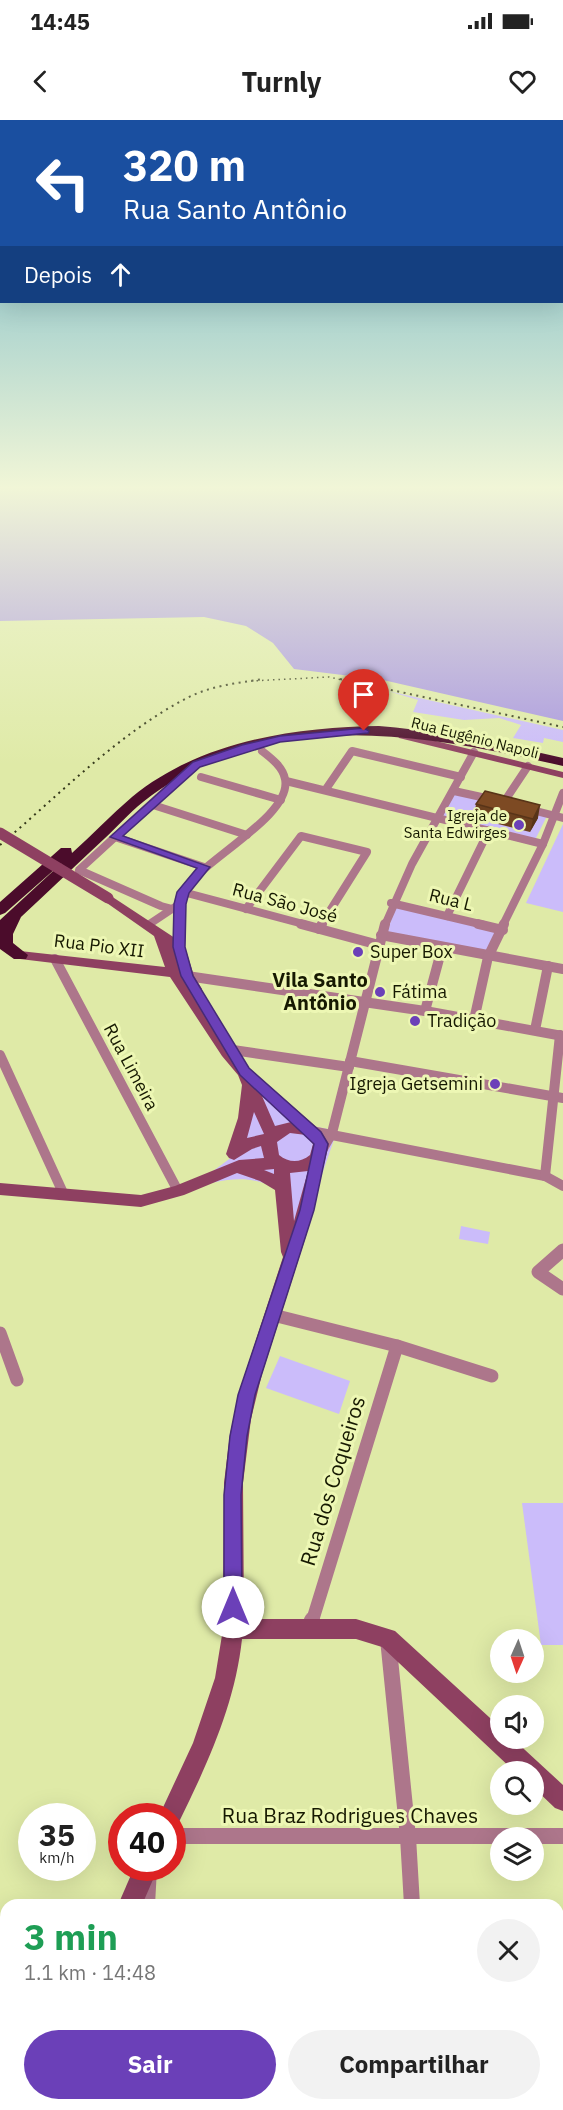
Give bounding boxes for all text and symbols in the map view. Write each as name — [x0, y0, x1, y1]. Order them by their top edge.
text: 14:45 — [30, 7, 90, 36]
text: Turnly — [241, 64, 322, 99]
icon: back — [24, 65, 57, 98]
icon: heart — [506, 65, 539, 98]
text: 320 m — [123, 138, 246, 193]
icon: left — [24, 144, 102, 222]
text: Rua Santo Antônio — [123, 191, 347, 226]
icon: ahead — [104, 258, 137, 291]
text: Depois — [24, 260, 92, 289]
pin — [338, 669, 389, 731]
icon: arrive — [347, 678, 380, 711]
street label: Rua Eugênio Napoli — [409, 712, 541, 763]
place label: Igreja de Santa Edwirges — [404, 806, 507, 842]
marker: Igreja de Santa Edwirges — [512, 818, 526, 832]
street label: Rua São José — [230, 877, 340, 928]
street label: Rua L — [427, 883, 476, 916]
street label: Rua Pio XII — [53, 929, 146, 962]
place label: Super Box — [370, 940, 453, 963]
marker: Super Box — [351, 945, 365, 959]
district label: Vila Santo Antônio — [272, 966, 368, 1016]
place label: Fátima — [392, 980, 447, 1003]
marker: Fátima — [373, 985, 387, 999]
place label: Tradição — [427, 1009, 496, 1032]
marker: Tradição — [408, 1014, 422, 1028]
street label: Rua Limeira — [99, 1019, 164, 1115]
place label: Igreja Getsemini — [349, 1072, 483, 1095]
marker: Igreja Getsemini — [488, 1077, 502, 1091]
street label: Rua dos Coqueiros — [293, 1392, 371, 1569]
position arrow — [201, 1575, 265, 1639]
north arrow — [490, 1629, 544, 1683]
map controls — [490, 1629, 544, 1881]
button: sound — [490, 1695, 544, 1749]
button: search — [490, 1761, 544, 1815]
street label: Rua Braz Rodrigues Chaves — [222, 1801, 478, 1829]
speed limit sign: 40 — [108, 1803, 186, 1881]
text: 35 — [39, 1815, 75, 1854]
button: layers — [490, 1827, 544, 1881]
text: km/h — [39, 1848, 75, 1867]
text: 3 min — [24, 1913, 118, 1960]
button: close — [477, 1919, 540, 1982]
text: 1.1 km · 14:48 — [24, 1959, 156, 1986]
button: Sair — [24, 2030, 276, 2099]
button: Compartilhar — [288, 2030, 540, 2099]

